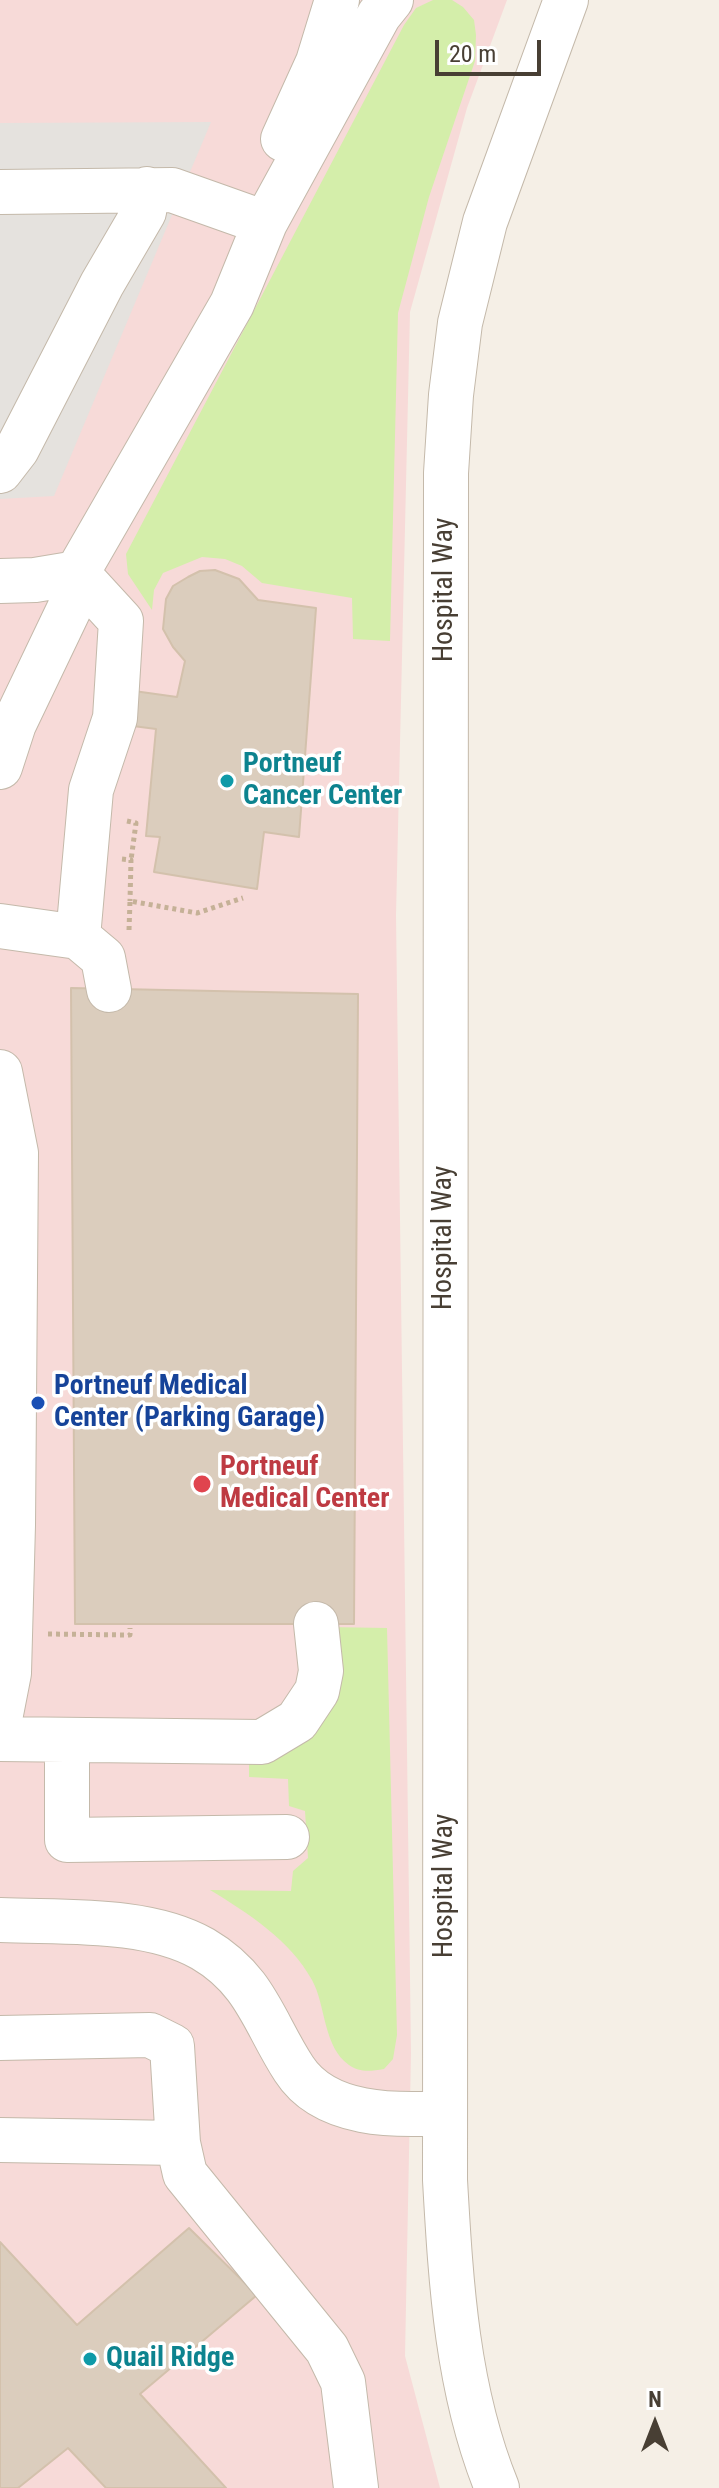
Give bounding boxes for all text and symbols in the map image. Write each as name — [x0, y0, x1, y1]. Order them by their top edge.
scale bar — [439, 24, 545, 74]
text: 20 m — [449, 40, 496, 68]
street label: Hospital Way — [428, 518, 462, 662]
place label: Portneuf Cancer Center — [243, 748, 402, 814]
marker: Portneuf Cancer Center — [218, 772, 236, 790]
street label: Hospital Way — [427, 1166, 461, 1310]
place label: Portneuf Medical Center (Parking Garage) — [54, 1370, 325, 1436]
marker: Portneuf Medical Center (Parking Garage) — [29, 1394, 47, 1412]
place label: Portneuf Medical Center — [220, 1451, 390, 1517]
marker: Portneuf Medical Center — [191, 1473, 213, 1495]
street label: Hospital Way — [428, 1814, 462, 1958]
place label: Quail Ridge — [106, 2342, 234, 2376]
marker: Quail Ridge — [81, 2350, 99, 2368]
north arrow — [615, 2384, 695, 2464]
text: N — [648, 2387, 662, 2412]

